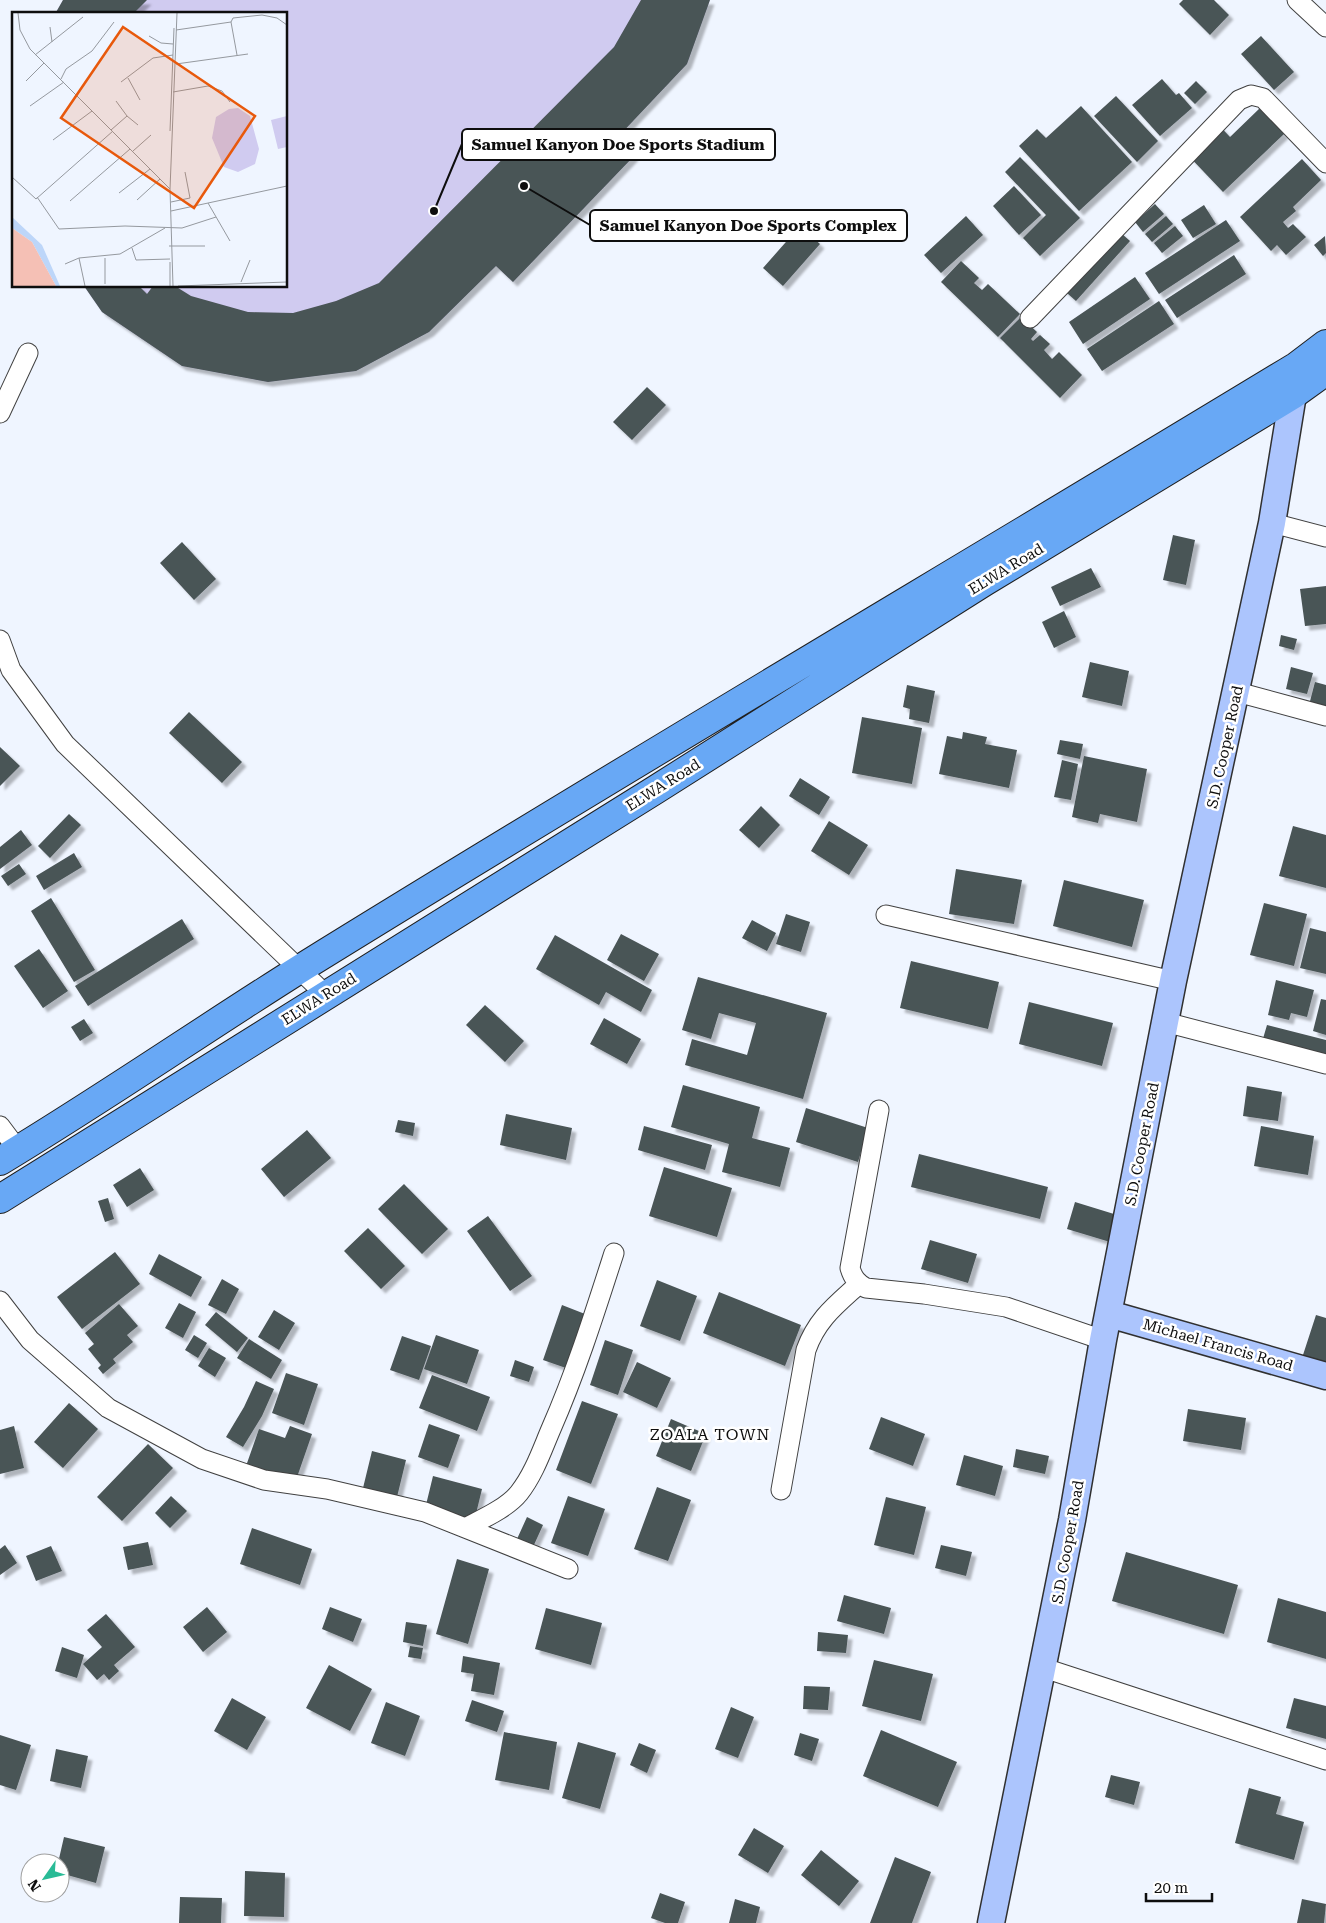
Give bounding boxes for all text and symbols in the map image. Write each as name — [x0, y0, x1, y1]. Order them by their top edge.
inset map — [12, 12, 288, 288]
callout: Samuel Kanyon Doe Sports Stadium — [462, 129, 775, 160]
text: Samuel Kanyon Doe Sports Stadium — [471, 135, 765, 154]
callout: Samuel Kanyon Doe Sports Complex — [590, 210, 907, 241]
text: Samuel Kanyon Doe Sports Complex — [599, 216, 897, 235]
street label: ELWA Road — [965, 539, 1047, 598]
street label: S.D. Cooper Road — [1203, 684, 1247, 810]
street label: ELWA Road — [623, 755, 704, 815]
street label: ELWA Road — [279, 969, 360, 1029]
street label: S.D. Cooper Road — [1121, 1080, 1163, 1207]
street label: Michael Francis Road — [1141, 1315, 1296, 1375]
district label: ZOALA TOWN — [650, 1425, 770, 1444]
street label: S.D. Cooper Road — [1048, 1478, 1088, 1605]
north arrow — [20, 1853, 70, 1903]
scale bar — [1146, 1870, 1212, 1902]
text: N — [24, 1876, 44, 1894]
text: 20 m — [1154, 1879, 1189, 1897]

